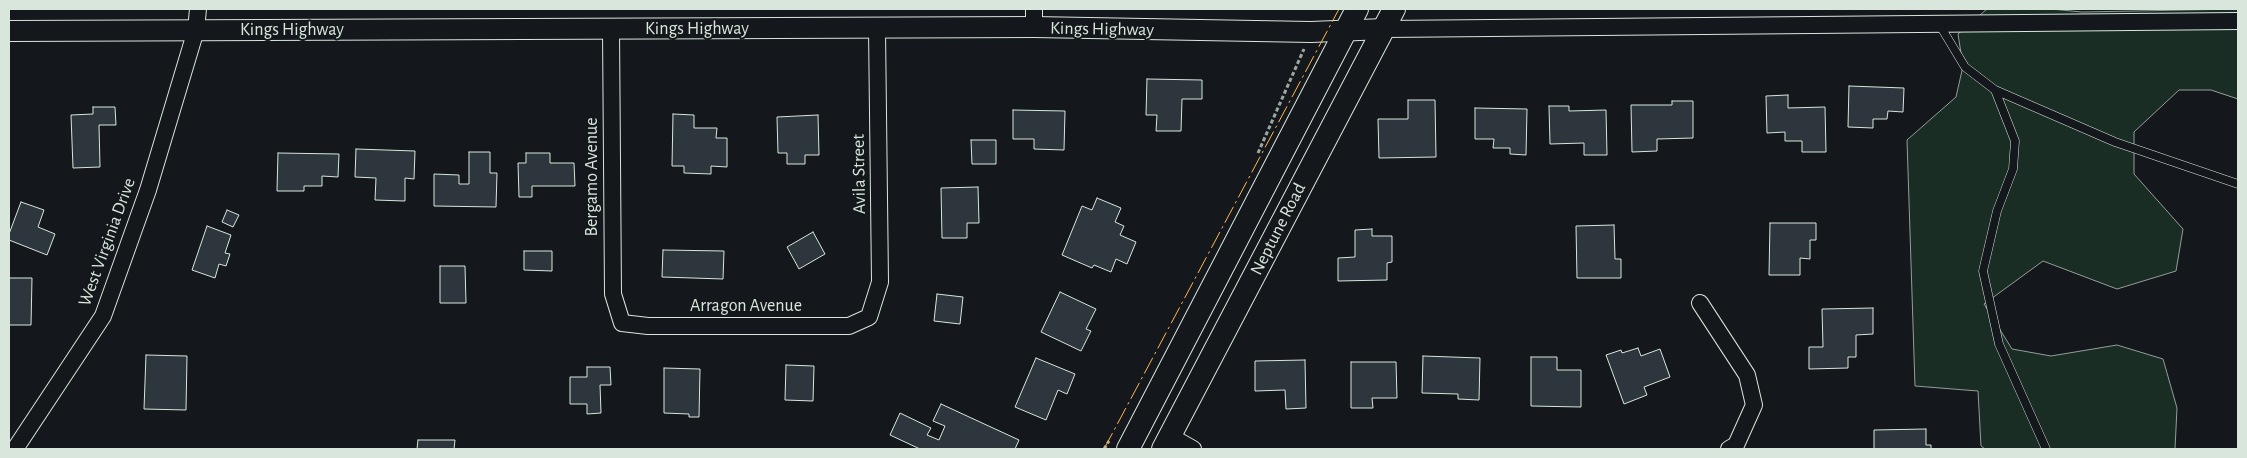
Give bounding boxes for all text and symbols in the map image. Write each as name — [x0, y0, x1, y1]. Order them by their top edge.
street label: Kings Highway — [1050, 17, 1154, 41]
street label: Kings Highway — [645, 18, 749, 40]
street label: Kings Highway — [240, 19, 344, 41]
street label: Bergamo Avenue — [581, 118, 603, 236]
street label: Avila Street — [848, 134, 870, 214]
street label: West Virginia Drive — [74, 175, 140, 309]
street label: Neptune Road — [1246, 179, 1310, 279]
street label: Arragon Avenue — [690, 295, 802, 317]

